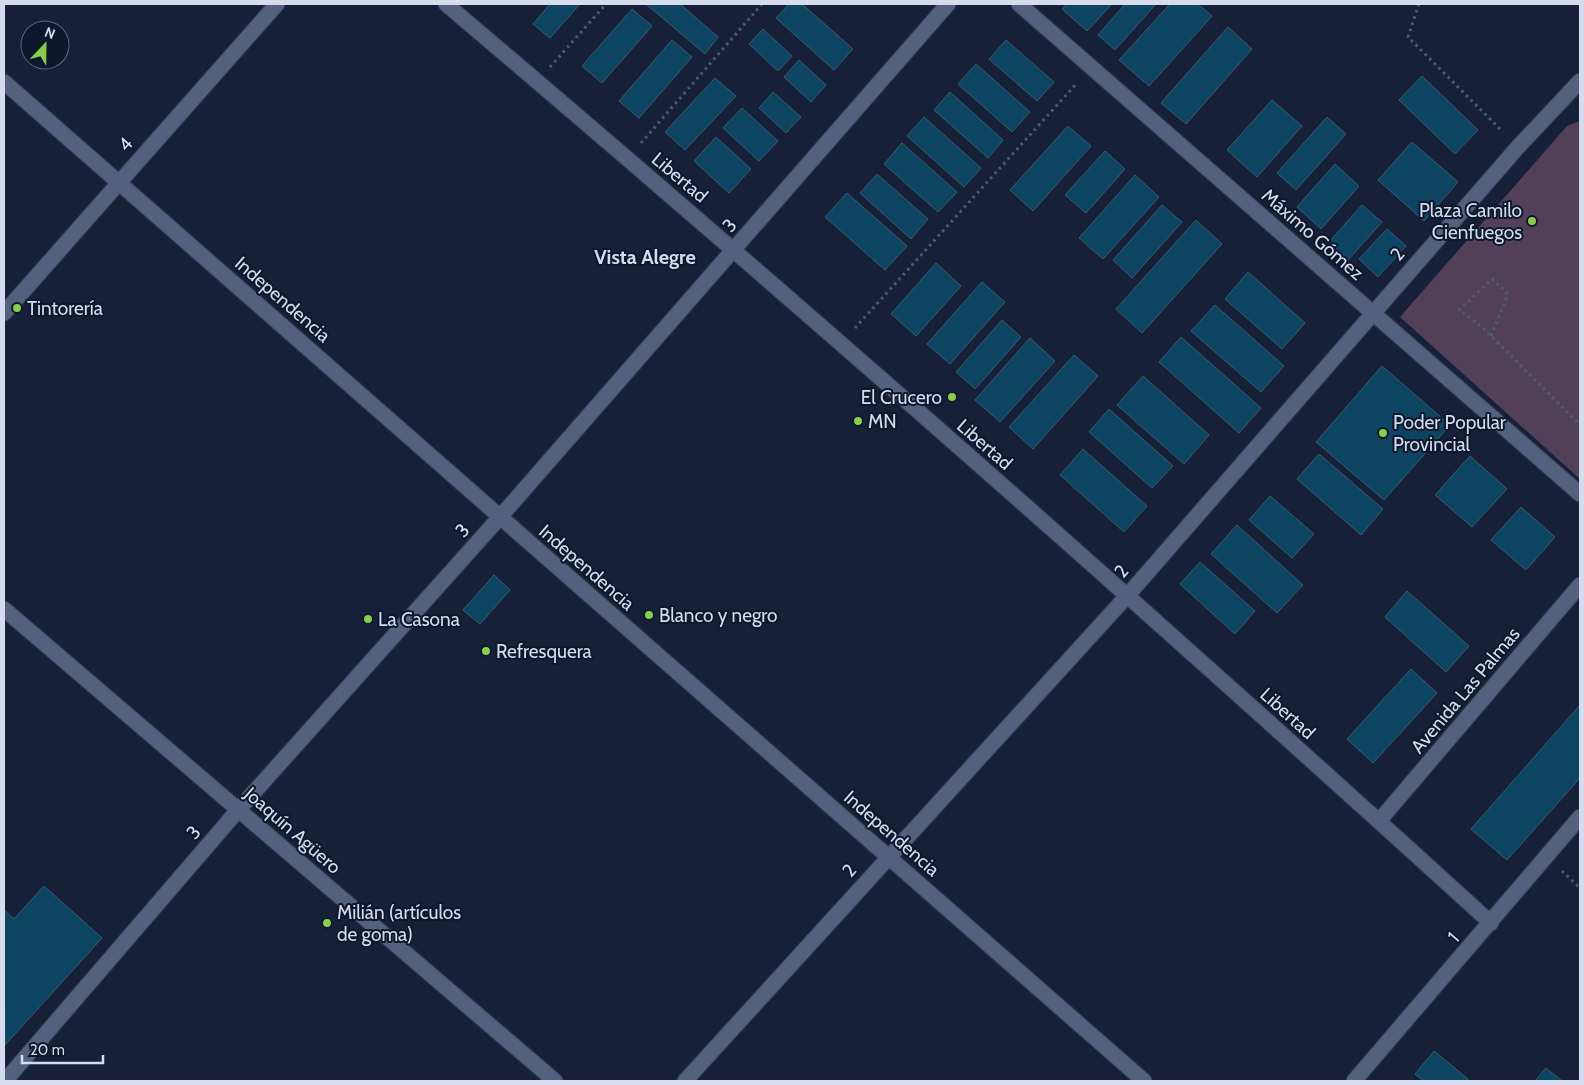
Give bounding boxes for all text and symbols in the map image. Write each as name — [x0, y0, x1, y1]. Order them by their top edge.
north arrow — [20, 20, 70, 70]
text: N — [42, 23, 58, 43]
street label: 4 — [113, 133, 138, 156]
street label: Libertad — [647, 147, 712, 207]
street label: Máximo Gómez — [1257, 184, 1368, 285]
place label: Plaza Camilo Cienfuegos — [1419, 199, 1522, 244]
street label: 3 — [717, 214, 741, 237]
marker: Plaza Camilo Cienfuegos — [1526, 215, 1538, 227]
street label: 2 — [1385, 243, 1409, 266]
district label: Vista Alegre — [594, 245, 696, 269]
street label: Independencia — [230, 252, 335, 347]
place label: Tintorería — [27, 297, 103, 320]
marker: Tintorería — [11, 302, 23, 314]
place label: El Crucero — [861, 386, 942, 409]
marker: El Crucero — [946, 391, 958, 403]
place label: MN — [868, 410, 897, 433]
place label: Poder Popular Provincial — [1393, 411, 1506, 456]
street label: Libertad — [952, 414, 1017, 475]
marker: MN — [852, 415, 864, 427]
marker: Poder Popular Provincial — [1377, 427, 1389, 439]
street label: 3 — [450, 519, 474, 542]
street label: Independencia — [534, 520, 639, 615]
street label: 2 — [1109, 560, 1133, 583]
place label: Blanco y negro — [659, 604, 778, 627]
place label: La Casona — [378, 608, 460, 631]
marker: Blanco y negro — [643, 609, 655, 621]
marker: La Casona — [362, 613, 374, 625]
street label: Avenida Las Palmas — [1406, 623, 1525, 758]
place label: Refresquera — [496, 640, 592, 663]
marker: Refresquera — [480, 645, 492, 657]
street label: Libertad — [1255, 683, 1320, 744]
street label: Joaquín Agüero — [239, 782, 346, 879]
street label: Independencia — [839, 786, 944, 881]
street label: 3 — [181, 821, 205, 844]
street label: 2 — [837, 859, 861, 882]
place label: Milián (artículos de goma) — [337, 901, 461, 946]
marker: Milián (artículos de goma) — [321, 917, 333, 929]
street label: 1 — [1443, 927, 1464, 947]
scale bar — [22, 1032, 104, 1064]
text: 20 m — [30, 1041, 65, 1059]

